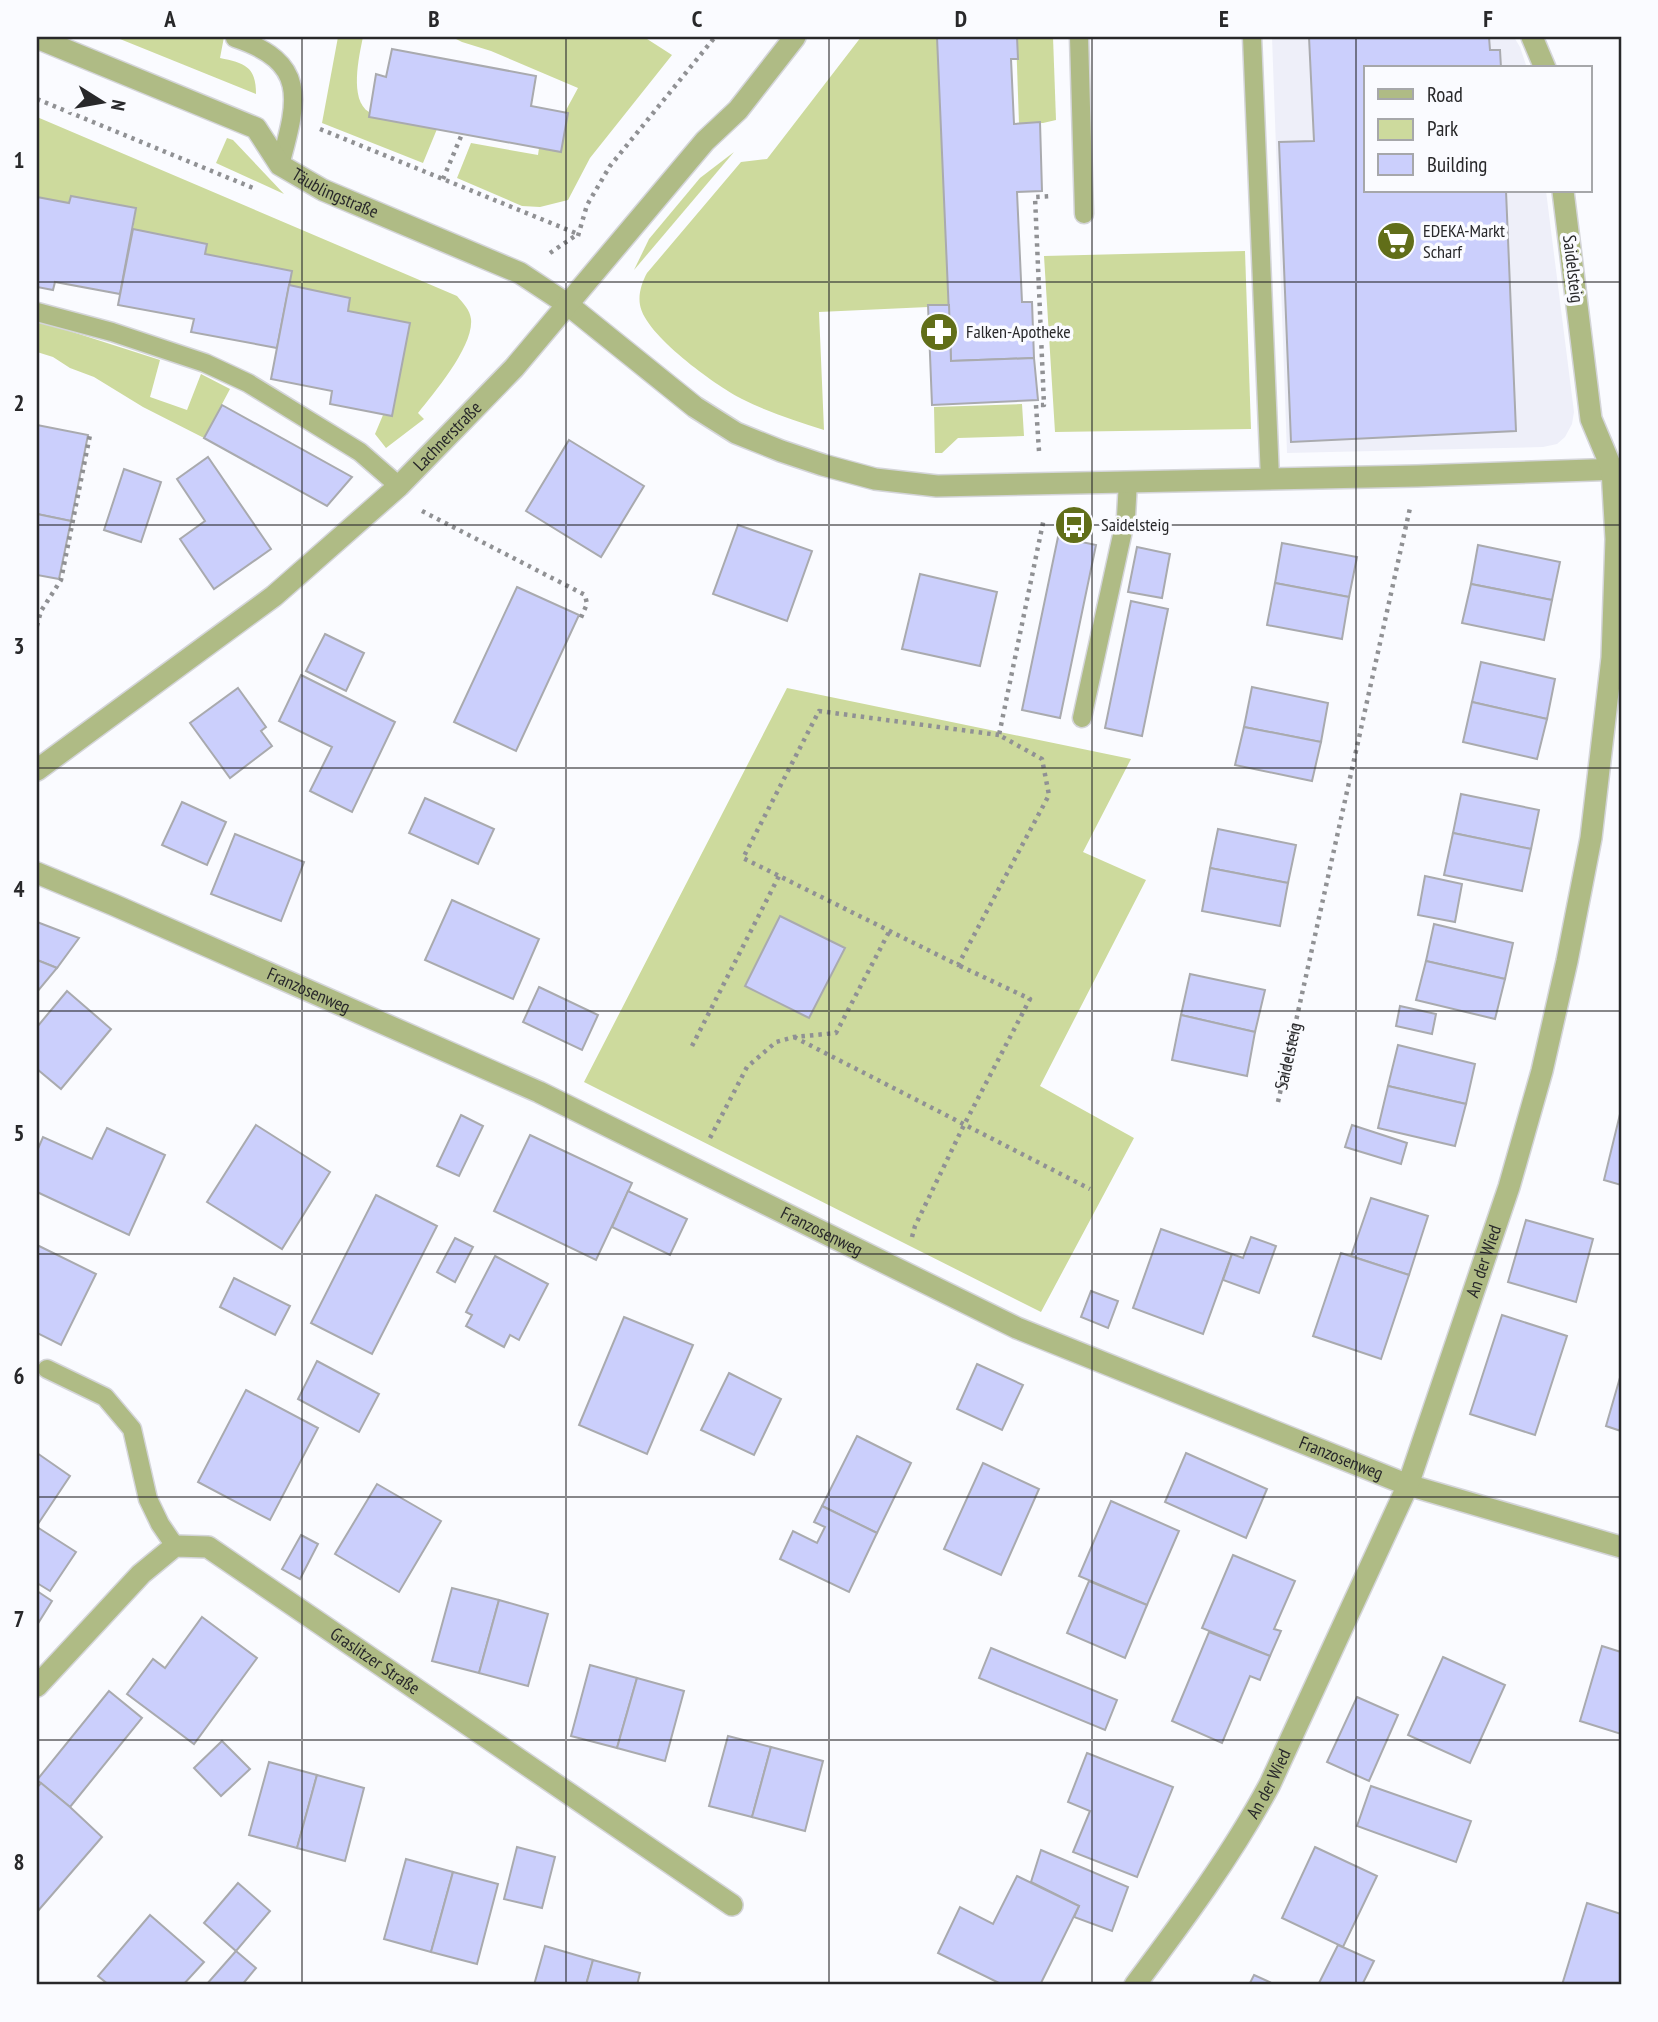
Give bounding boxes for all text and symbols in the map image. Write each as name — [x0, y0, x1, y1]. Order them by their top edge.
text: A — [163, 4, 176, 33]
text: B — [428, 4, 440, 33]
text: C — [692, 4, 703, 33]
text: D — [955, 4, 967, 33]
text: E — [1219, 4, 1229, 33]
text: F — [1483, 4, 1493, 33]
north arrow — [66, 66, 136, 136]
legend — [1364, 66, 1592, 192]
text: Road — [1427, 81, 1463, 108]
text: N — [106, 98, 131, 113]
text: Park — [1427, 115, 1458, 142]
text: 1 — [14, 145, 25, 174]
text: Building — [1427, 151, 1487, 178]
street label: Täublingstraße — [288, 162, 382, 223]
place label: EDEKA-Markt Scharf — [1423, 219, 1505, 263]
supermarket icon: EDEKA-Markt Scharf — [1375, 220, 1417, 262]
street label: Saidelsteig — [1558, 234, 1589, 304]
pharmacy icon: Falken-Apotheke — [918, 311, 960, 353]
place label: Falken-Apotheke — [966, 320, 1071, 343]
text: 2 — [14, 388, 25, 417]
street label: Lachnerstraße — [408, 396, 486, 476]
bus stop icon: Saidelsteig — [1053, 504, 1095, 546]
place label: Saidelsteig — [1101, 513, 1169, 536]
text: 3 — [14, 631, 25, 660]
text: 4 — [14, 874, 25, 903]
street label: Franzosenweg — [264, 962, 354, 1019]
street label: Saidelsteig — [1269, 1020, 1306, 1092]
text: 5 — [14, 1118, 25, 1147]
street label: Franzosenweg — [777, 1201, 867, 1261]
street label: An der Wied — [1460, 1222, 1506, 1300]
text: 6 — [14, 1361, 25, 1390]
street label: Franzosenweg — [1296, 1430, 1387, 1485]
text: 7 — [14, 1604, 25, 1633]
street label: Graslitzer Straße — [326, 1622, 424, 1699]
street label: An der Wied — [1241, 1745, 1296, 1823]
text: 8 — [14, 1847, 25, 1876]

